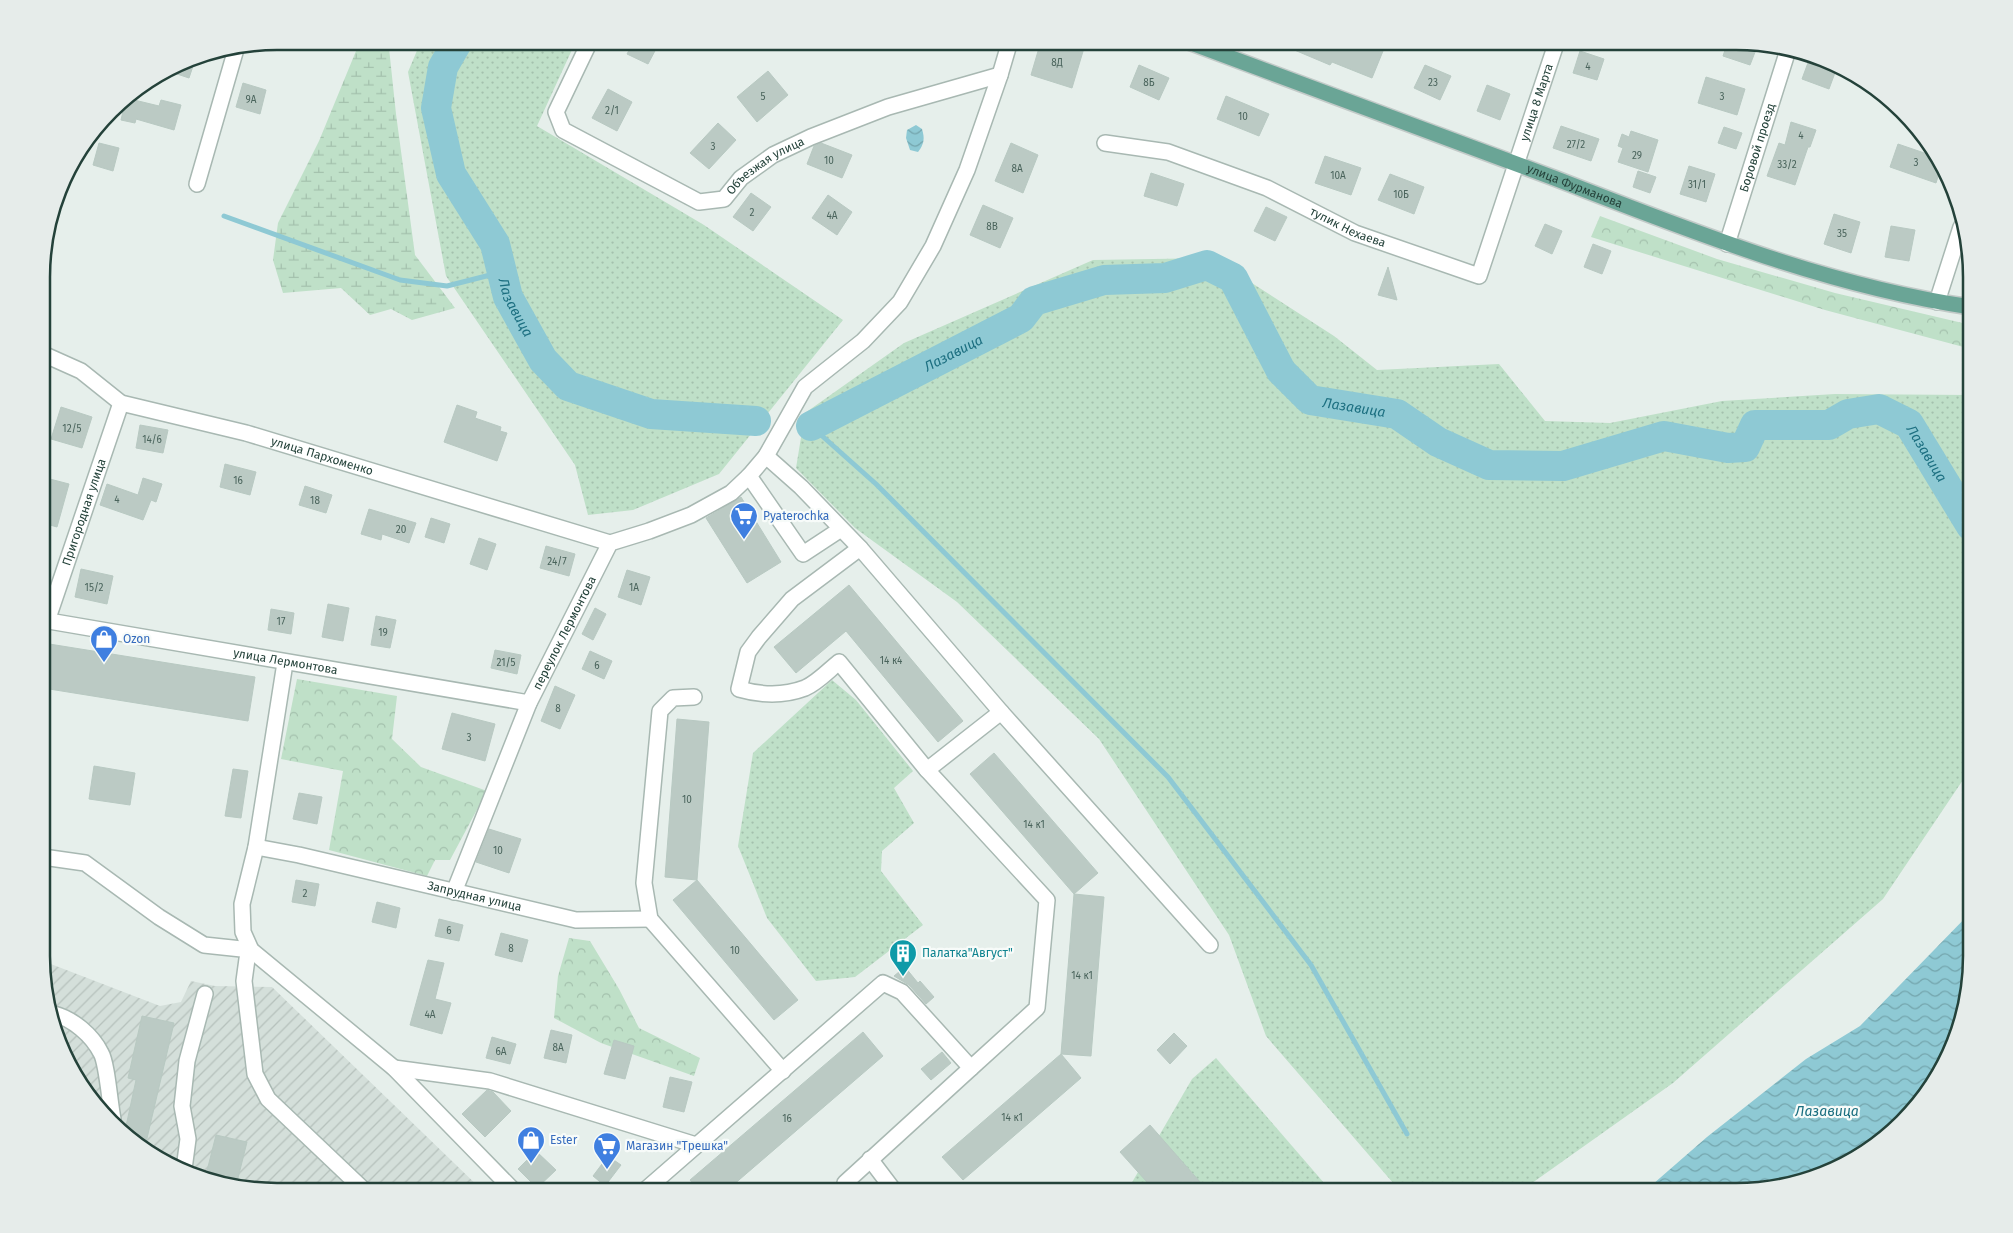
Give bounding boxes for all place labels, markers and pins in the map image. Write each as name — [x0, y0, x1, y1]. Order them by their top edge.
supermarket icon: Pyaterochka — [729, 501, 759, 540]
place label: Pyaterochka — [763, 509, 829, 523]
shop icon: Ozon — [89, 624, 119, 663]
place label: Ozon — [123, 632, 150, 646]
building icon: Палатка"Август" — [888, 938, 918, 977]
place label: Палатка"Август" — [922, 946, 1013, 960]
shop icon: Ester — [516, 1125, 546, 1164]
supermarket icon: Магазин "Трешка" — [592, 1131, 622, 1170]
place label: Ester — [550, 1133, 578, 1147]
place label: Магазин "Трешка" — [626, 1139, 728, 1153]

